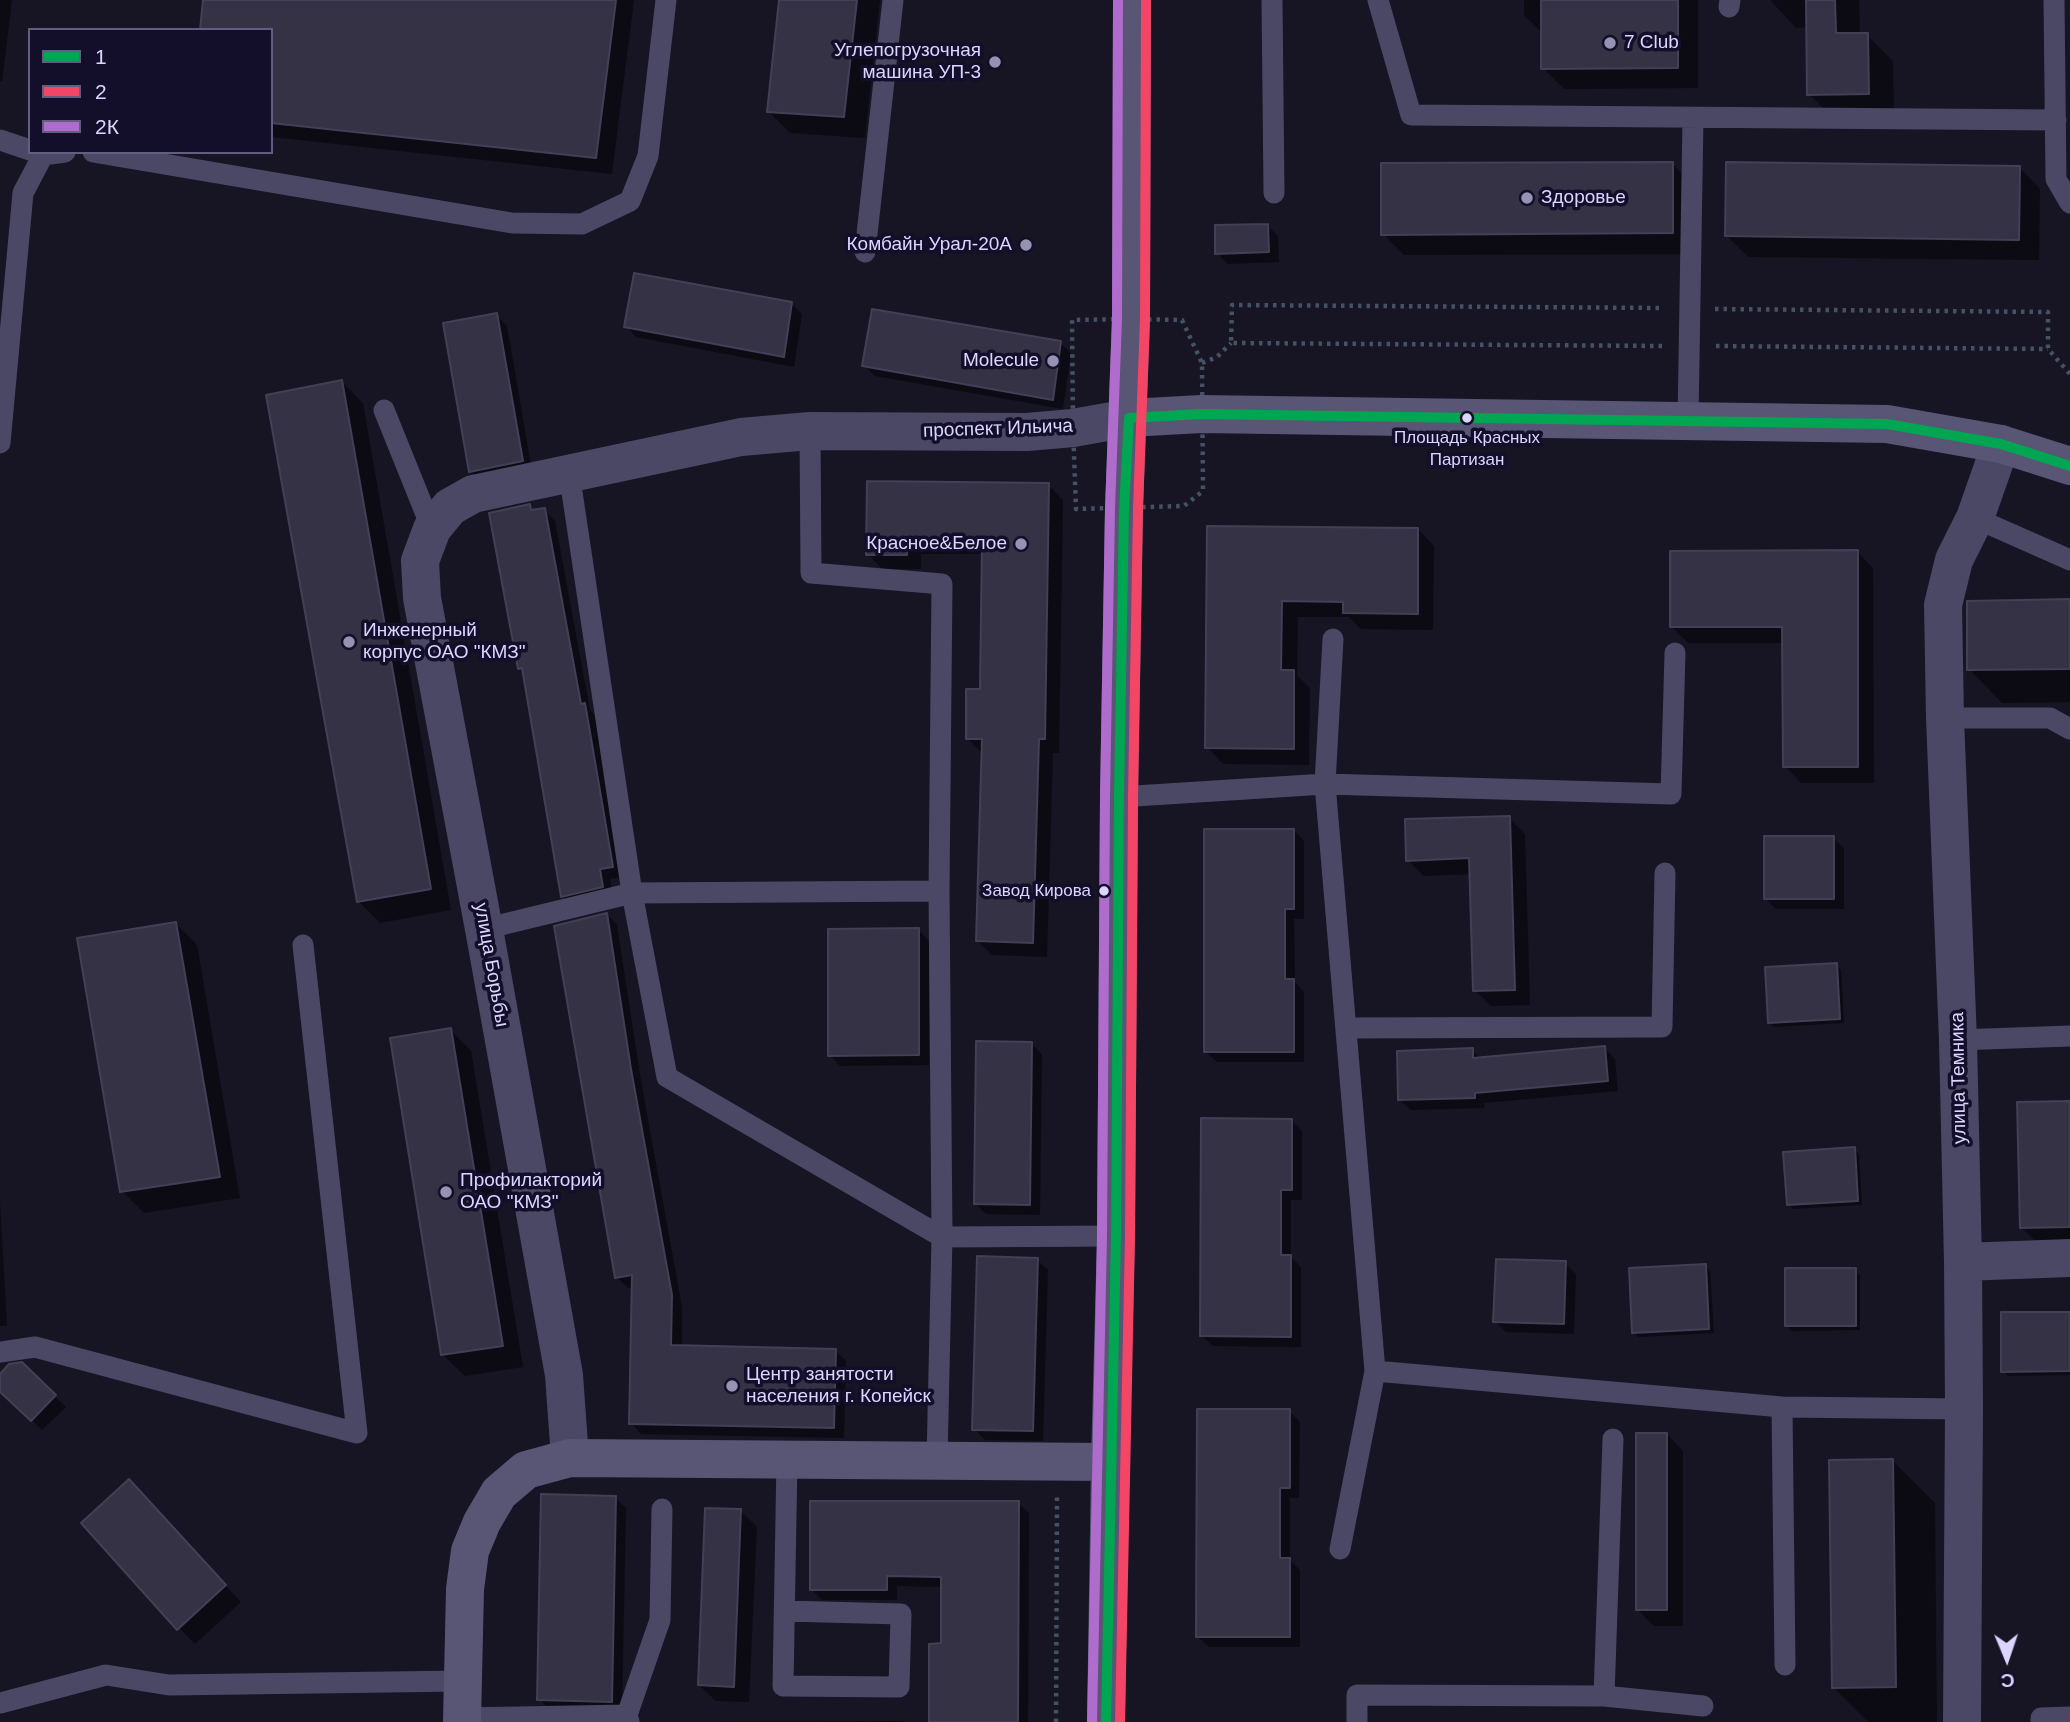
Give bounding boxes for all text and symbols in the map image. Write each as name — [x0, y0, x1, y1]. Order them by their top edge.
legend — [28, 28, 273, 154]
place label: 7 Club — [1624, 32, 1679, 54]
marker: 7 Club — [1602, 35, 1618, 51]
place label: Углепогрузочная машина УП-3 — [834, 40, 981, 84]
text: 1 — [95, 45, 107, 68]
marker: Углепогрузочная машина УП-3 — [987, 54, 1003, 70]
text: 2 — [95, 80, 107, 103]
text: 2К — [95, 115, 119, 138]
place label: Здоровье — [1541, 187, 1626, 209]
marker: Здоровье — [1519, 190, 1535, 206]
place label: Комбайн Урал-20А — [847, 234, 1012, 256]
marker: Комбайн Урал-20А — [1018, 237, 1034, 253]
place label: Molecule — [963, 350, 1039, 372]
marker: Molecule — [1045, 353, 1061, 369]
marker: Площадь Красных Партизан — [1460, 411, 1474, 425]
street label: проспект Ильича — [923, 415, 1073, 443]
place label: Площадь Красных Партизан — [1394, 428, 1540, 468]
place label: Красное&Белое — [866, 533, 1007, 555]
marker: Красное&Белое — [1013, 536, 1029, 552]
place label: Инженерный корпус ОАО "КМЗ" — [363, 620, 526, 664]
marker: Инженерный корпус ОАО "КМЗ" — [341, 634, 357, 650]
place label: Завод Кирова — [982, 881, 1091, 901]
marker: Завод Кирова — [1097, 884, 1111, 898]
street label: улица Борьбы — [469, 901, 513, 1029]
street label: улица Темника — [1946, 1012, 1972, 1144]
place label: Профилакторий ОАО "КМЗ" — [460, 1170, 602, 1214]
marker: Профилакторий ОАО "КМЗ" — [438, 1184, 454, 1200]
place label: Центр занятости населения г. Копейск — [746, 1364, 931, 1408]
marker: Центр занятости населения г. Копейск — [724, 1378, 740, 1394]
north arrow — [1972, 1624, 2042, 1694]
text: С — [2001, 1670, 2015, 1691]

